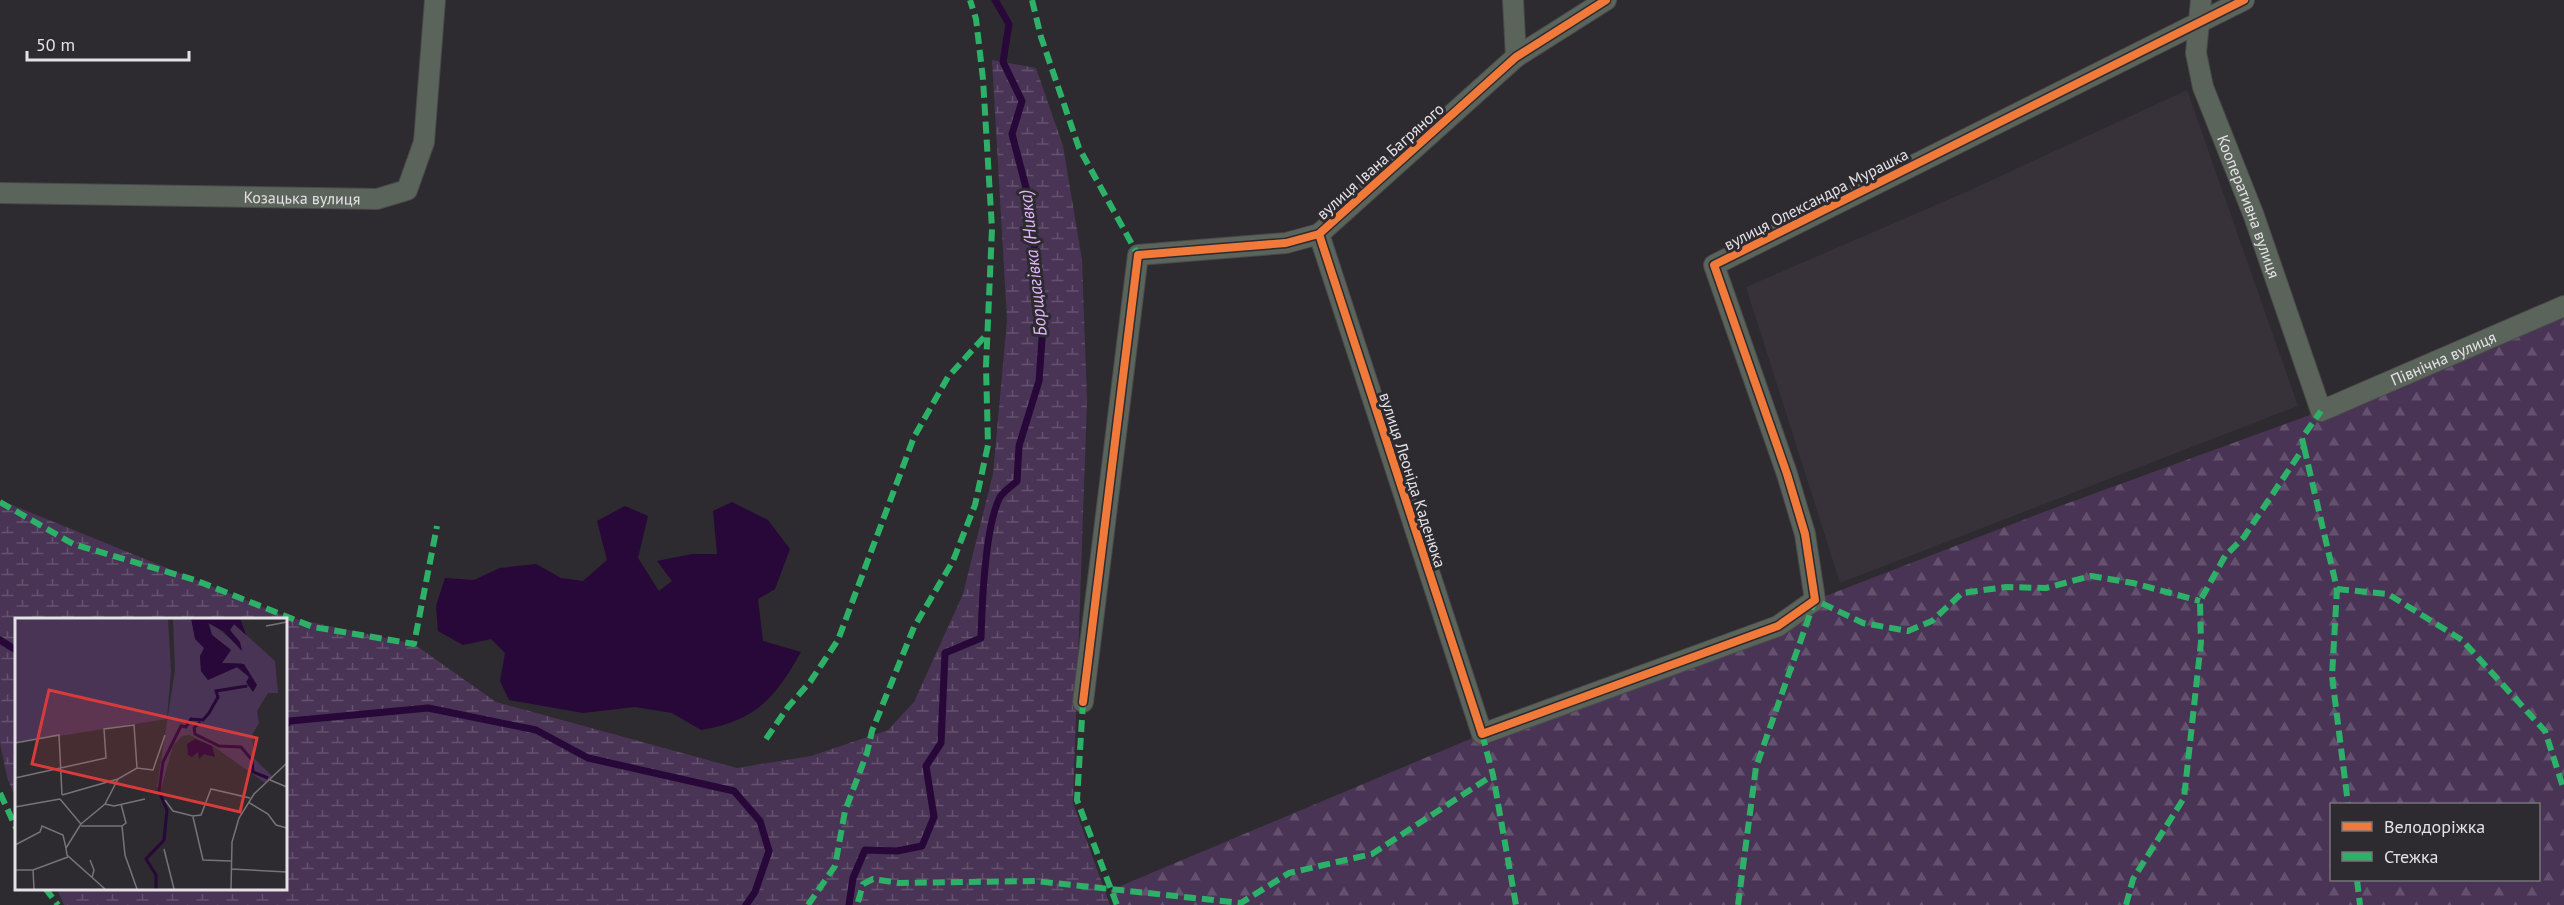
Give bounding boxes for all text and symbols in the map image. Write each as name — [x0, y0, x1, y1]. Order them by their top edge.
scale bar — [27, 24, 189, 62]
text: 50 m — [36, 33, 75, 56]
street label: вулиця Івана Багряного — [1312, 99, 1448, 223]
street label: Кооперативна вулиця — [2213, 132, 2285, 281]
street label: вулиця Олександра Мурашка — [1721, 144, 1911, 254]
street label: Козацька вулиця — [243, 187, 361, 209]
water label: Борщагівка (Нивка) — [1013, 189, 1052, 337]
street label: Північна вулиця — [2387, 327, 2499, 390]
street label: вулиця Леоніда Каденюка — [1375, 390, 1451, 570]
inset map — [15, 618, 286, 890]
legend — [2330, 803, 2540, 881]
text: Велодоріжка — [2384, 815, 2485, 838]
text: Стежка — [2384, 845, 2438, 868]

